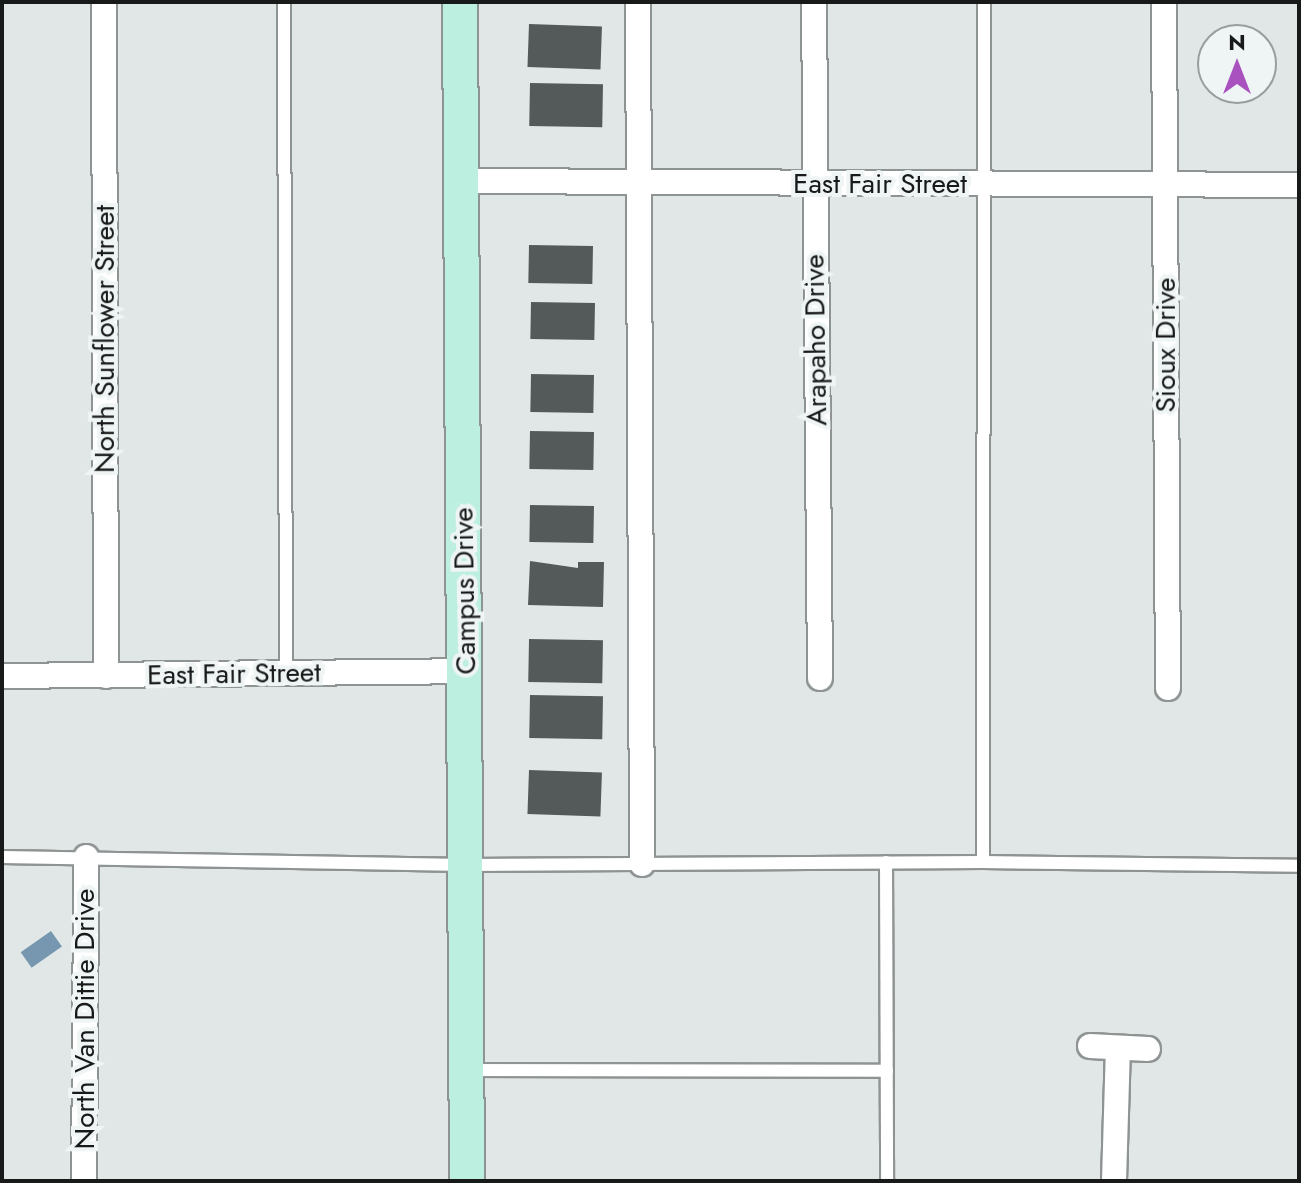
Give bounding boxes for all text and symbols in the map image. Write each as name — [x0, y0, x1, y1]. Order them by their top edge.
north arrow — [1197, 24, 1277, 104]
text: N — [1228, 26, 1246, 58]
street label: East Fair Street — [793, 167, 967, 201]
street label: North Sunflower Street — [88, 205, 122, 473]
street label: Arapaho Drive — [798, 254, 834, 426]
street label: Sioux Drive — [1149, 277, 1183, 413]
street label: Campus Drive — [447, 507, 483, 675]
street label: East Fair Street — [147, 656, 321, 692]
street label: North Van Dittie Drive — [68, 889, 102, 1149]

